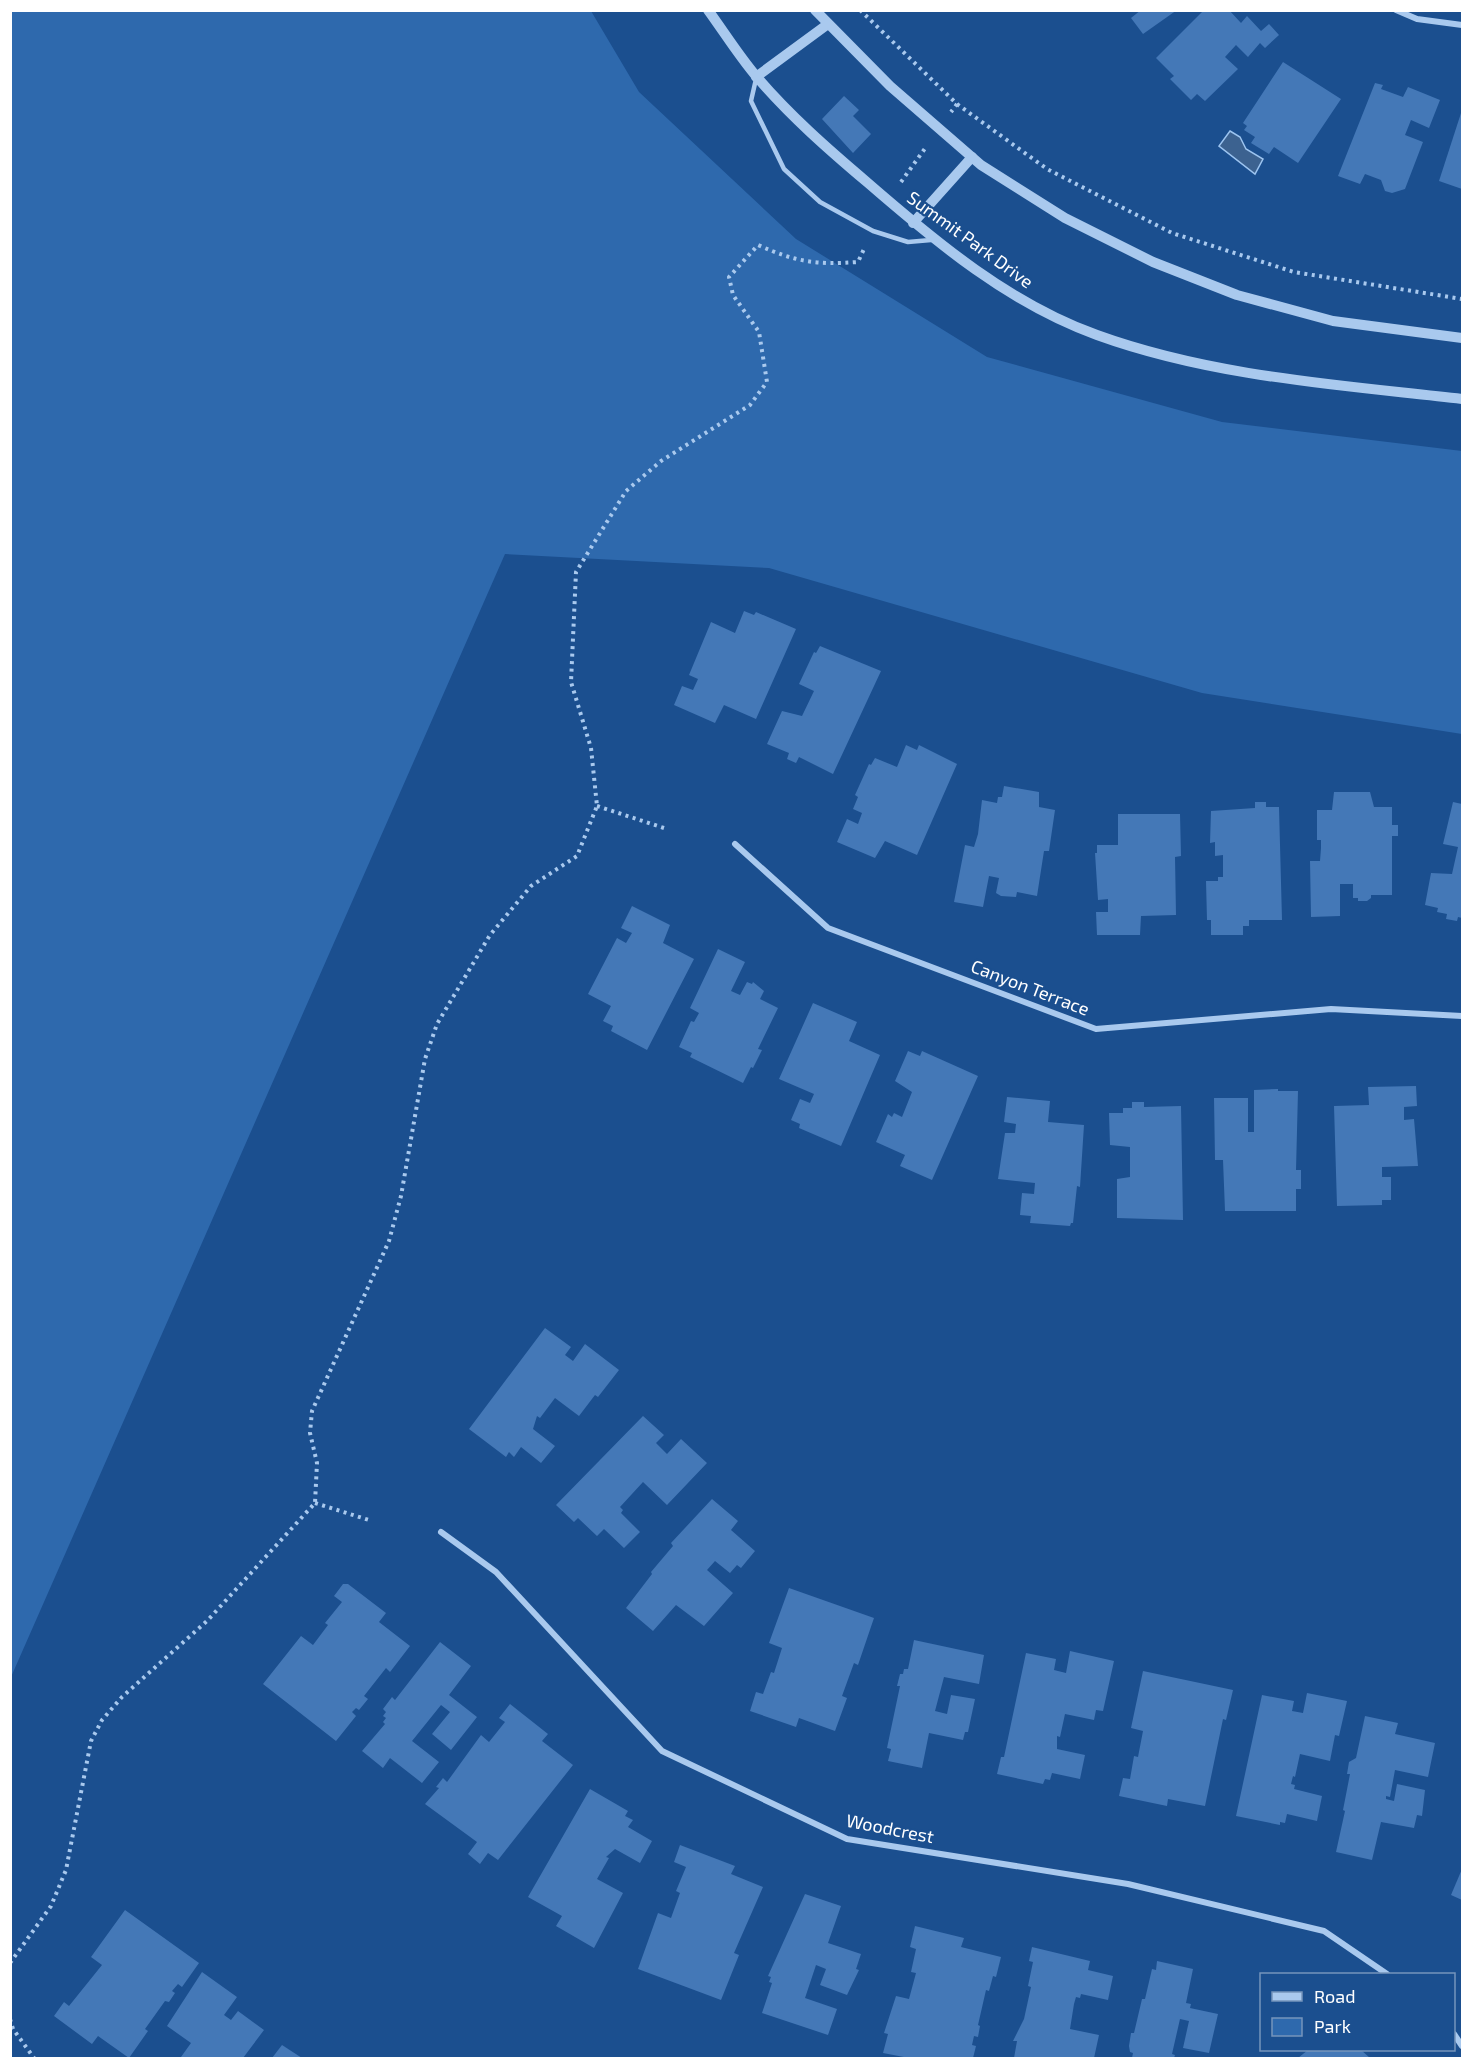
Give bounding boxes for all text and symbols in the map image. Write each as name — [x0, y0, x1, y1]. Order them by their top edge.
street label: Summit Park Drive — [903, 186, 1038, 292]
street label: Canyon Terrace — [968, 954, 1093, 1020]
street label: Woodcrest — [844, 1809, 936, 1847]
legend — [1260, 1973, 1455, 2051]
text: Road — [1314, 1985, 1355, 2007]
text: Park — [1314, 2015, 1351, 2037]

